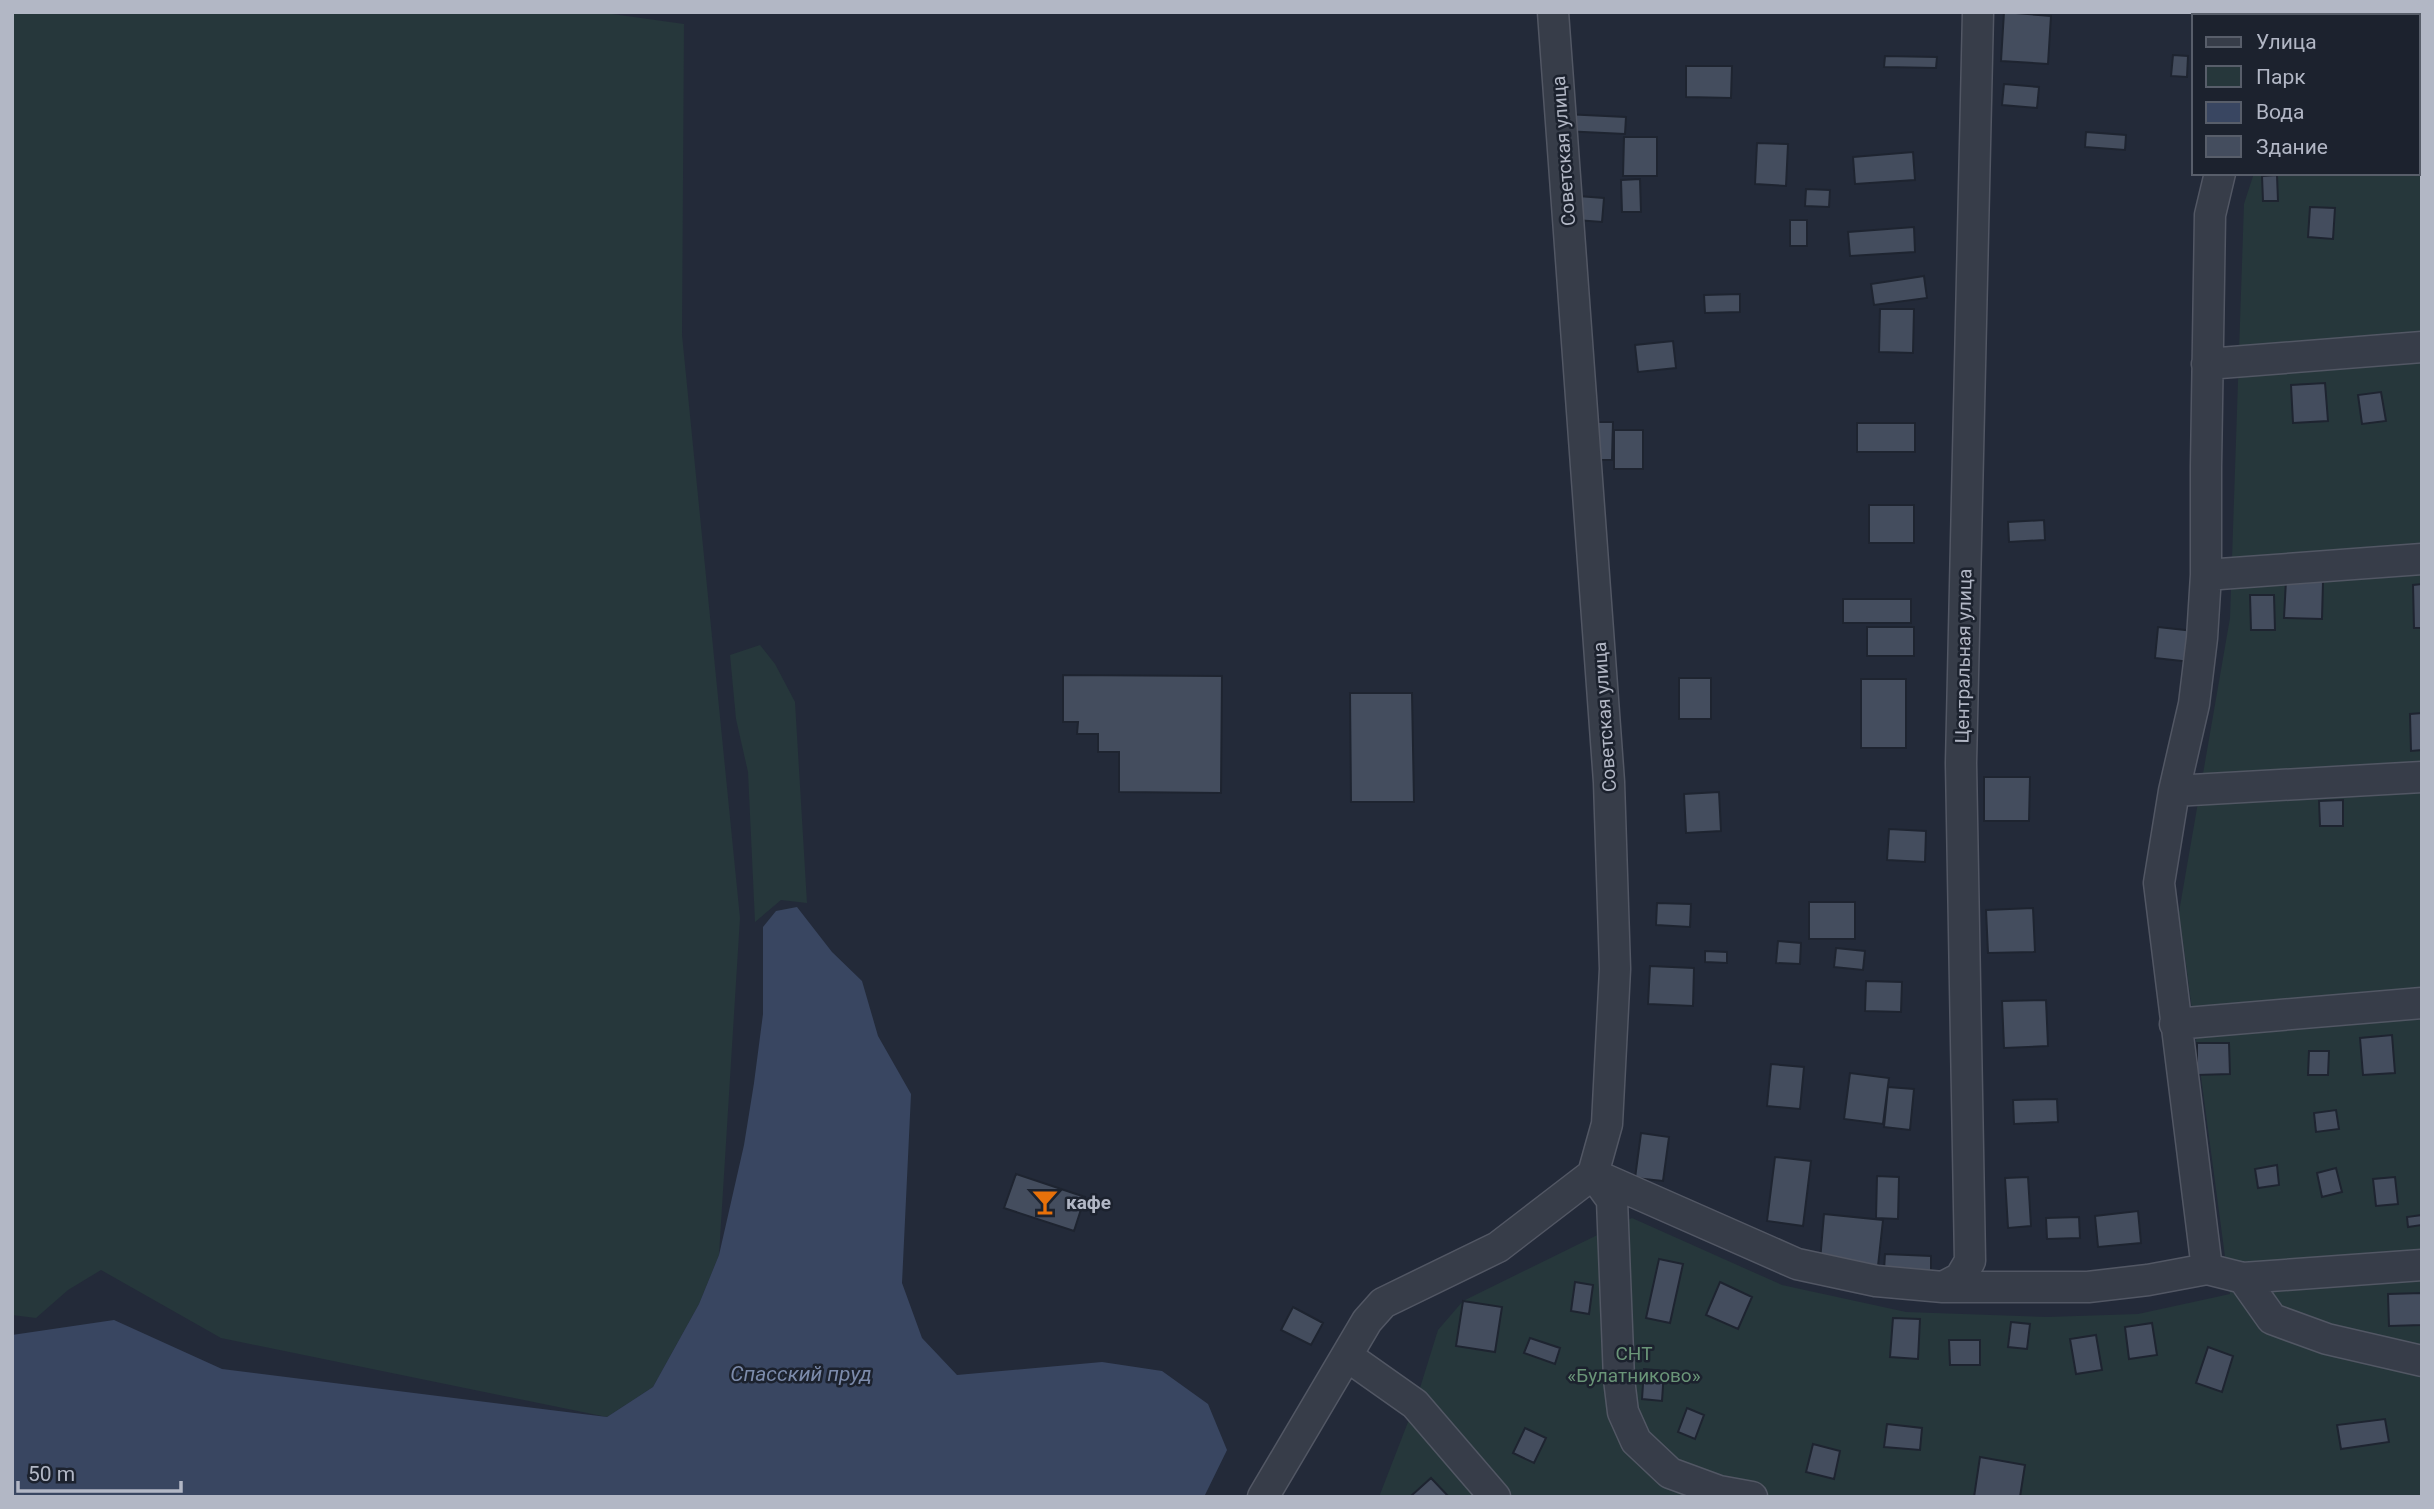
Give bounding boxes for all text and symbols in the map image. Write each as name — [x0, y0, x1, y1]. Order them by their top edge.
legend — [2192, 14, 2420, 175]
text: Улица — [2256, 30, 2317, 54]
text: Парк — [2256, 65, 2306, 89]
street label: Советская улица — [1547, 75, 1580, 227]
text: Вода — [2256, 100, 2304, 124]
text: Здание — [2256, 135, 2328, 159]
street label: Центральная улица — [1950, 568, 1977, 744]
street label: Советская улица — [1588, 641, 1621, 793]
bar icon: кафе — [1030, 1187, 1060, 1217]
place label: кафе — [1066, 1191, 1111, 1214]
park label: СНТ «Булатниково» — [1567, 1342, 1701, 1387]
water label: Спасский пруд — [730, 1362, 872, 1386]
scale bar — [18, 1450, 180, 1494]
text: 50 m — [28, 1462, 75, 1486]

